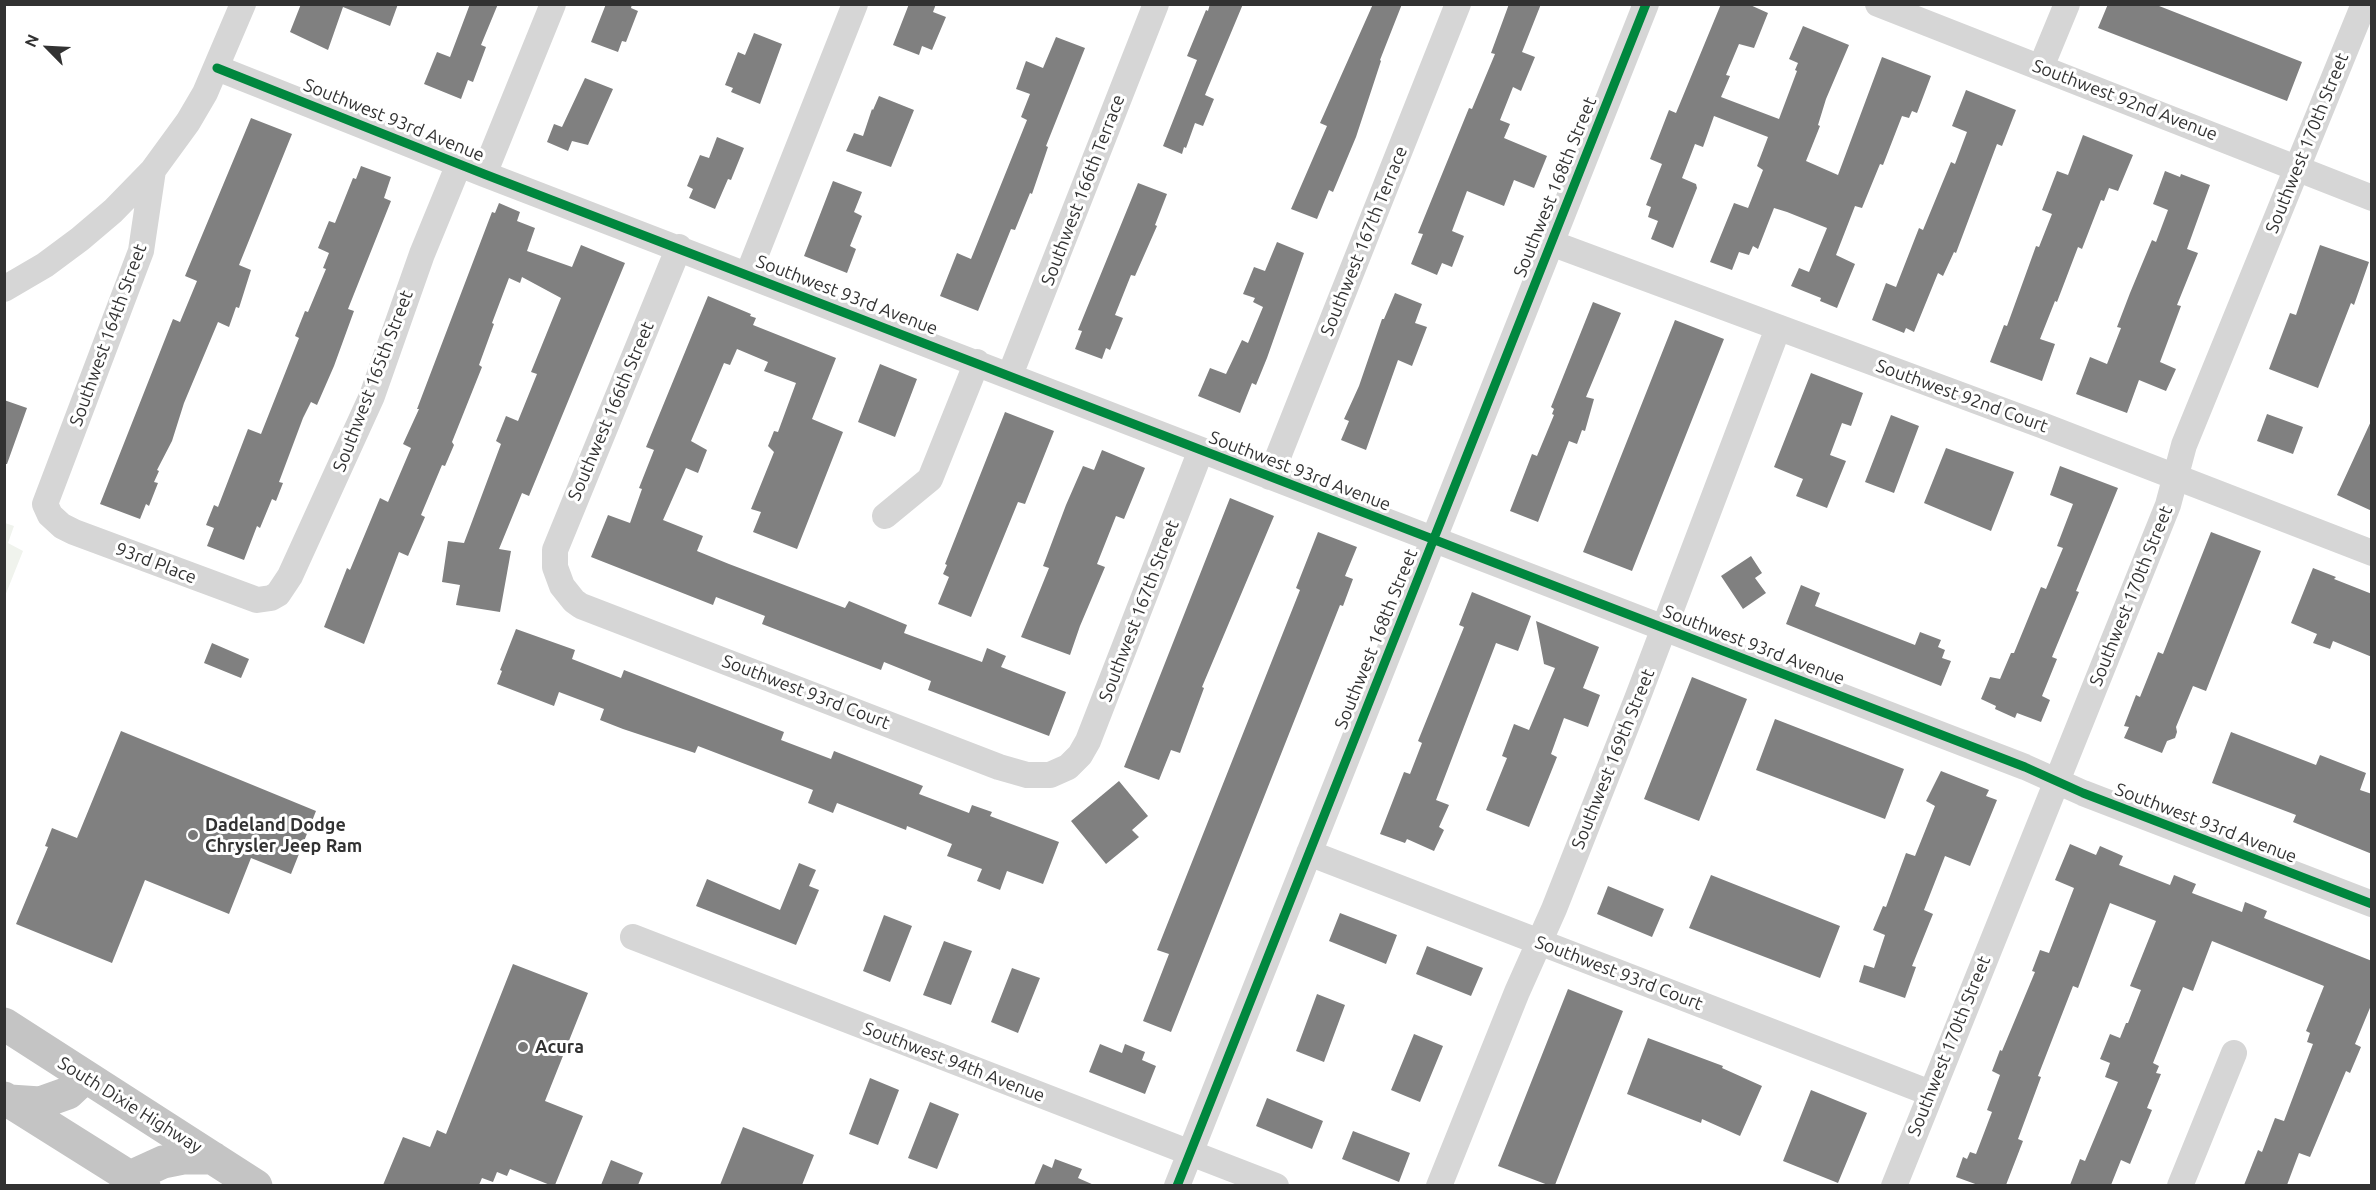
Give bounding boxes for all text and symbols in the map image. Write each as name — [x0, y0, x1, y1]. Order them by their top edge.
north arrow — [18, 18, 78, 78]
text: N — [21, 32, 42, 50]
street label: Southwest 170th Street — [2261, 50, 2353, 236]
street label: Southwest 92nd Avenue — [2029, 55, 2221, 145]
street label: Southwest 93rd Avenue — [301, 74, 487, 166]
street label: Southwest 166th Terrace — [1037, 92, 1129, 288]
street label: Southwest 168th Street — [1509, 94, 1601, 280]
street label: Southwest 167th Terrace — [1316, 143, 1412, 339]
street label: Southwest 164th Street — [65, 241, 151, 429]
street label: Southwest 93rd Avenue — [753, 250, 941, 340]
street label: Southwest 165th Street — [328, 287, 418, 475]
street label: Southwest 166th Street — [563, 318, 659, 504]
street label: Southwest 92nd Court — [1873, 355, 2051, 437]
street label: Southwest 93rd Avenue — [1206, 426, 1394, 516]
street label: Southwest 170th Street — [2085, 503, 2177, 689]
street label: Southwest 167th Street — [1094, 517, 1184, 705]
street label: 93rd Place — [113, 538, 199, 588]
street label: Southwest 168th Street — [1330, 546, 1422, 732]
street label: Southwest 93rd Avenue — [1660, 600, 1848, 690]
street label: Southwest 93rd Court — [719, 650, 893, 734]
street label: Southwest 169th Street — [1567, 666, 1659, 852]
street label: Southwest 93rd Avenue — [2112, 778, 2300, 868]
place label: Dadeland Dodge Chrysler Jeep Ram — [205, 814, 362, 856]
marker: Dadeland Dodge Chrysler Jeep Ram — [186, 828, 200, 842]
street label: Southwest 93rd Court — [1532, 931, 1706, 1015]
street label: Southwest 170th Street — [1903, 953, 1995, 1139]
street label: Southwest 94th Avenue — [860, 1017, 1048, 1107]
place label: Acura — [535, 1036, 584, 1058]
marker: Acura — [516, 1040, 530, 1054]
street label: South Dixie Highway — [54, 1052, 206, 1158]

